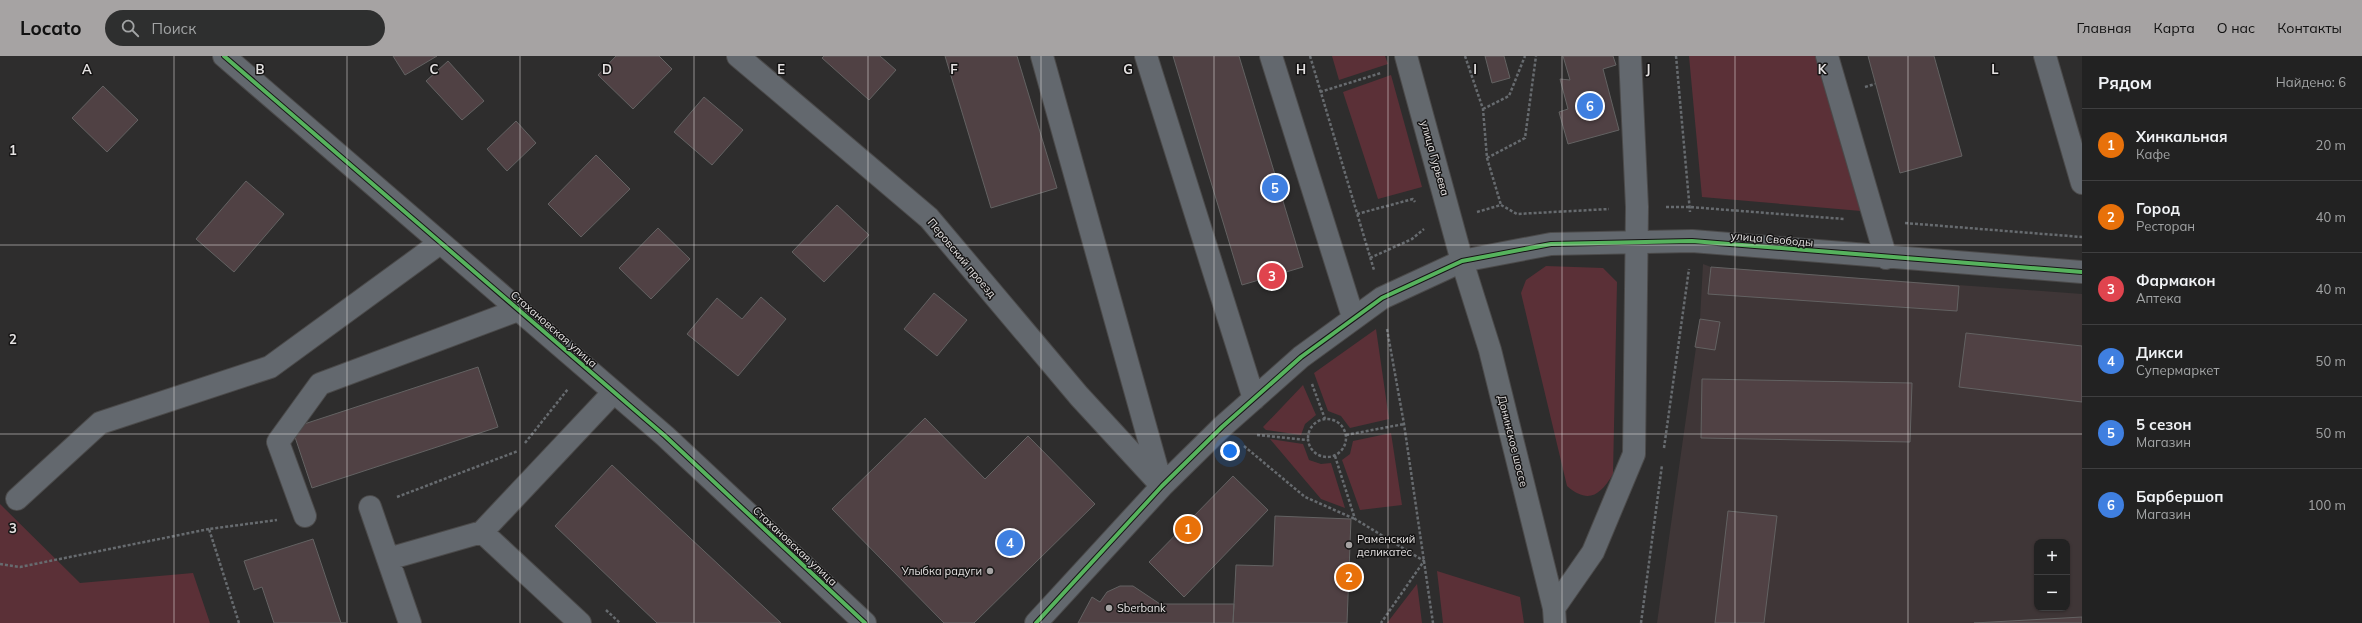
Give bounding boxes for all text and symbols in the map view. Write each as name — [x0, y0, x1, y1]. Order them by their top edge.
search box — [105, 10, 385, 46]
text: Locato — [20, 16, 81, 40]
icon: search — [119, 17, 141, 39]
text: Поиск — [151, 19, 196, 38]
text: Главная — [2077, 19, 2132, 37]
text: Карта — [2154, 19, 2195, 37]
text: О нас — [2217, 19, 2255, 37]
text: Контакты — [2277, 19, 2342, 37]
text: A — [82, 61, 92, 77]
text: B — [256, 61, 265, 77]
text: C — [430, 61, 439, 77]
text: D — [602, 61, 612, 77]
text: E — [777, 61, 785, 77]
text: F — [950, 61, 958, 77]
text: G — [1123, 61, 1133, 77]
text: H — [1296, 61, 1306, 77]
text: I — [1473, 61, 1477, 77]
text: J — [1646, 61, 1650, 77]
text: K — [1818, 61, 1828, 77]
text: L — [1991, 61, 1999, 77]
text: Рядом — [2098, 72, 2152, 93]
text: Найдено: 6 — [2276, 74, 2346, 90]
pin: 6 — [1577, 91, 1603, 121]
street label: улица Гурьева — [1418, 119, 1452, 197]
text: Хинкальная — [2136, 127, 2228, 146]
text: 1 — [2107, 137, 2115, 153]
text: 20 m — [2316, 137, 2346, 153]
text: 1 — [9, 142, 17, 158]
text: Кафе — [2136, 146, 2170, 162]
pin: 5 — [1262, 173, 1288, 203]
text: Город — [2136, 199, 2180, 218]
text: 2 — [2107, 209, 2115, 225]
text: 40 m — [2316, 209, 2346, 225]
street label: Перовский проезд — [925, 215, 999, 301]
text: Ресторан — [2136, 218, 2195, 234]
street label: улица Свободы — [1730, 228, 1814, 250]
pin: 3 — [1259, 261, 1285, 291]
text: Фармакон — [2136, 271, 2216, 290]
text: 3 — [2107, 281, 2115, 297]
text: 40 m — [2316, 281, 2346, 297]
street label: Стахановская улица — [508, 288, 600, 370]
text: Аптека — [2136, 290, 2181, 306]
text: 2 — [9, 331, 17, 347]
text: Дикси — [2136, 343, 2183, 362]
text: 4 — [2107, 353, 2115, 369]
text: 50 m — [2316, 353, 2346, 369]
text: Супермаркет — [2136, 362, 2219, 378]
street label: Донинское шоссе — [1495, 394, 1531, 488]
text: 5 сезон — [2136, 415, 2192, 434]
text: 5 — [2107, 425, 2115, 441]
text: 50 m — [2316, 425, 2346, 441]
text: Магазин — [2136, 434, 2191, 450]
your location — [1220, 441, 1240, 461]
text: Барбершоп — [2136, 487, 2223, 506]
text: 6 — [2107, 497, 2115, 513]
text: 100 m — [2308, 497, 2346, 513]
street label: Стахановская улица — [750, 503, 840, 589]
text: Магазин — [2136, 506, 2191, 522]
pin: 1 — [1175, 514, 1201, 544]
text: 3 — [9, 520, 17, 536]
pin: 4 — [997, 528, 1023, 558]
place label: Раменский деликатес — [1357, 532, 1415, 559]
map controls — [2034, 539, 2070, 611]
button: + — [2034, 539, 2070, 575]
marker: Раменский деликатес — [1344, 540, 1354, 550]
pin: 2 — [1336, 562, 1362, 592]
place label: Улыбка радуги — [901, 564, 982, 578]
marker: Улыбка радуги — [985, 566, 995, 576]
button: − — [2034, 575, 2070, 611]
place label: Sberbank — [1117, 601, 1166, 615]
marker: Sberbank — [1104, 603, 1114, 613]

